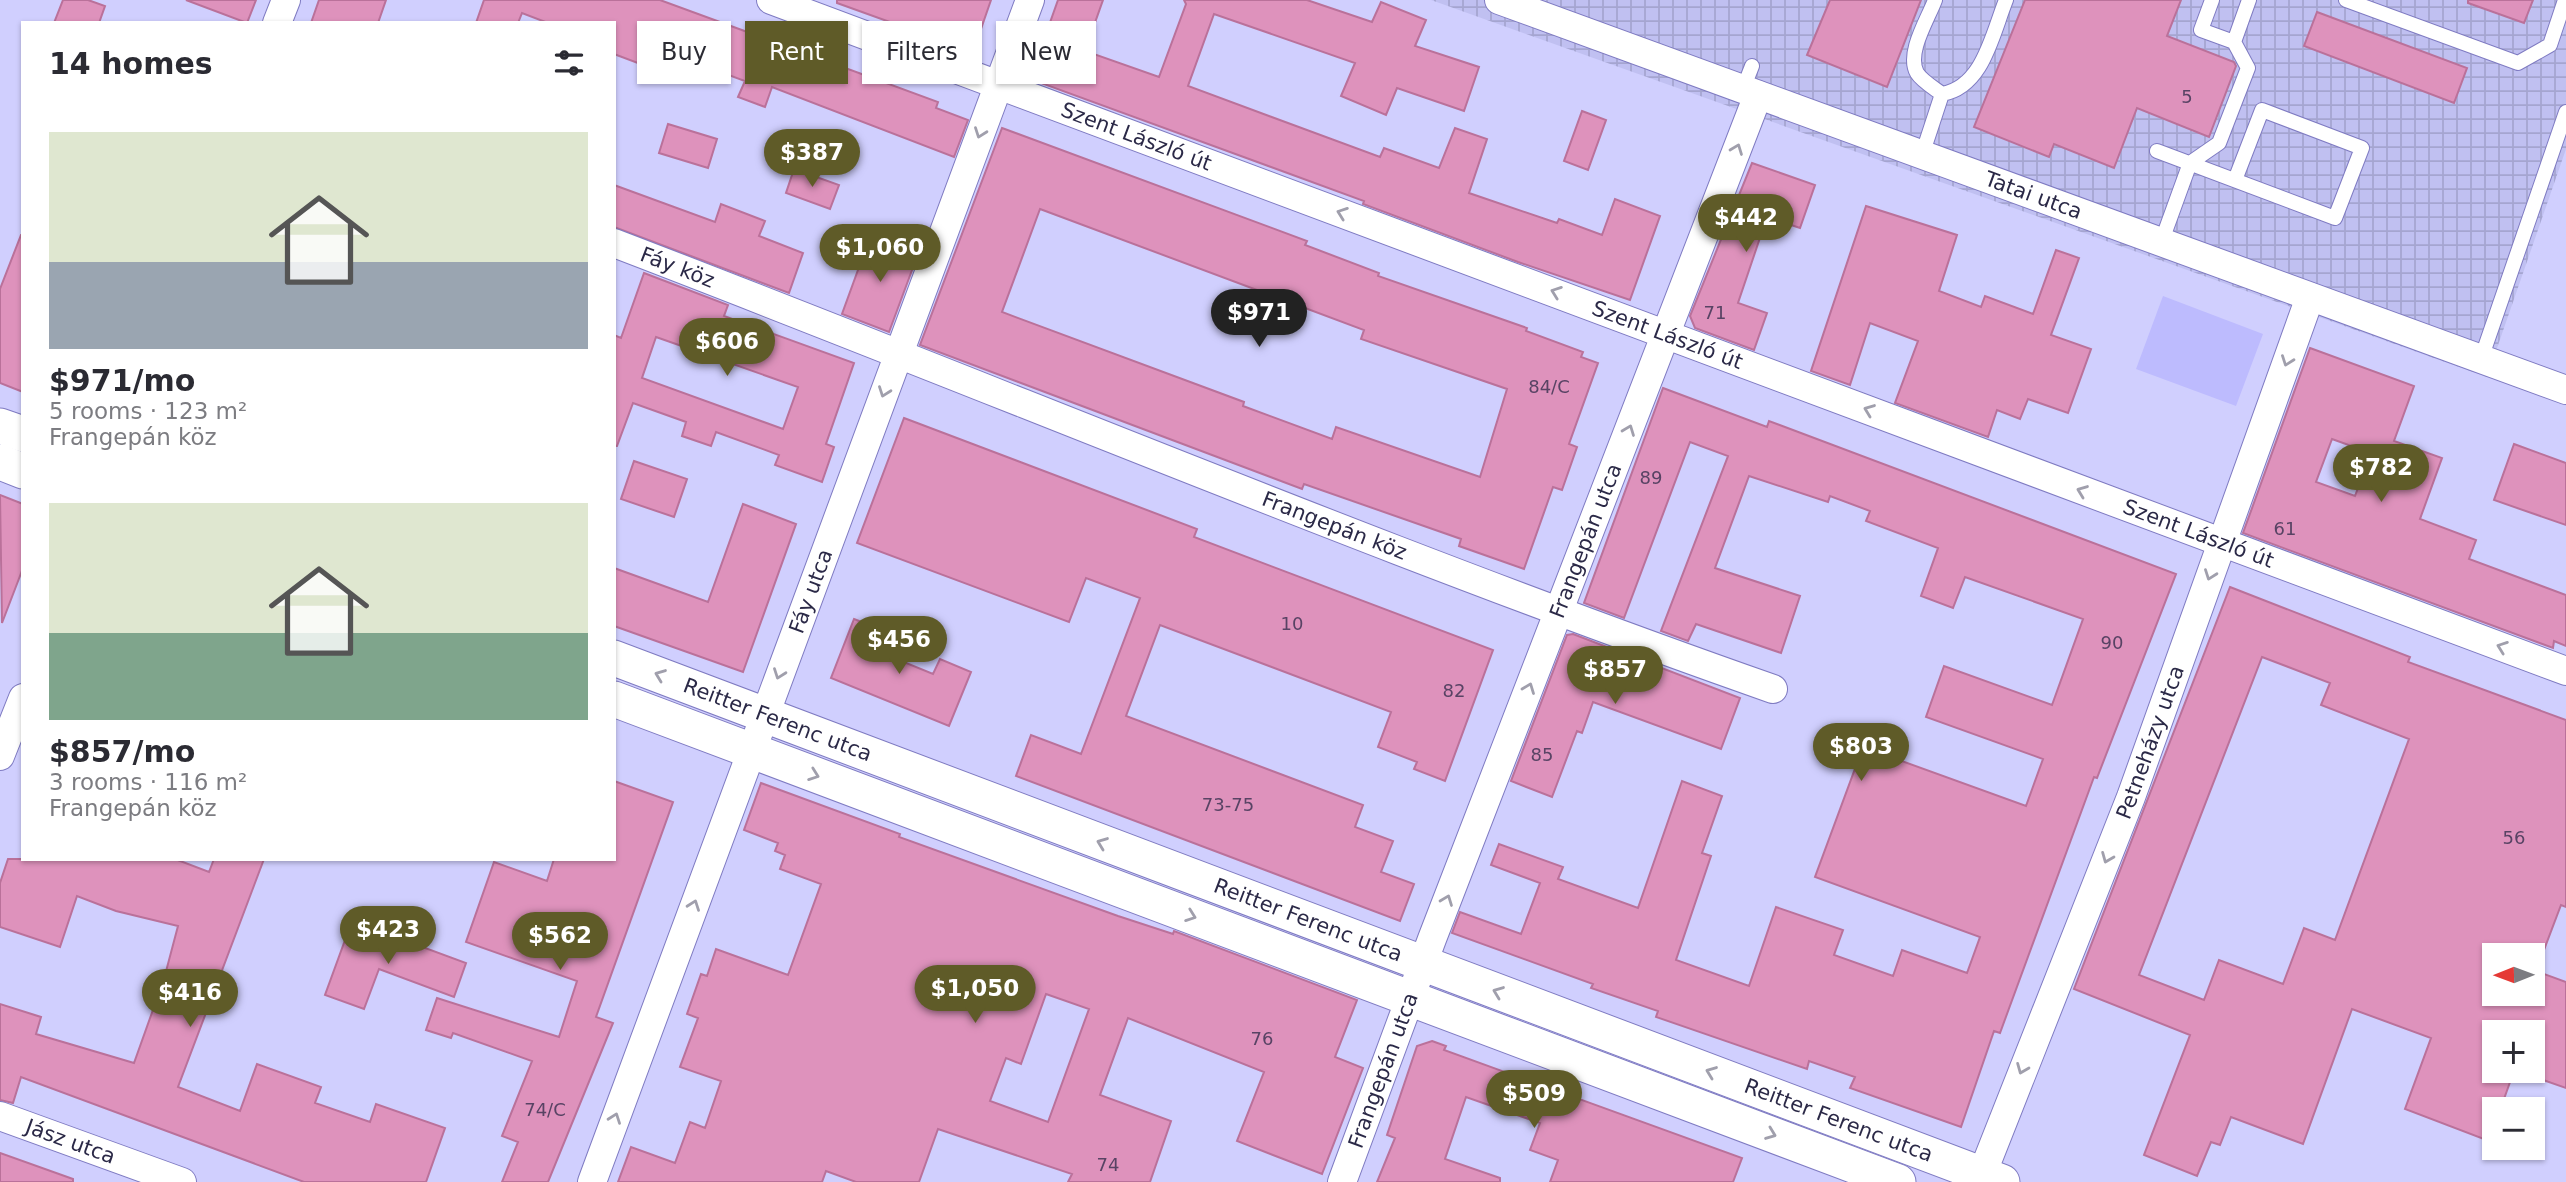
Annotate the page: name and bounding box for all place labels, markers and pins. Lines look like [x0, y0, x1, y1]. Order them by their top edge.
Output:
pin: $387 [771, 130, 853, 189]
pin: $442 [1705, 194, 1787, 254]
pin: $1,060 [823, 224, 937, 284]
pin: $971 [1218, 290, 1300, 349]
pin: $606 [686, 318, 768, 378]
pin: $782 [2340, 444, 2422, 504]
pin: $456 [858, 616, 940, 676]
pin: $857 [1574, 646, 1656, 706]
pin: $803 [1820, 724, 1902, 783]
pin: $423 [347, 906, 429, 966]
pin: $562 [519, 912, 601, 972]
pin: $1,050 [918, 965, 1032, 1025]
pin: $416 [149, 970, 231, 1029]
pin: $509 [1493, 1070, 1575, 1130]

